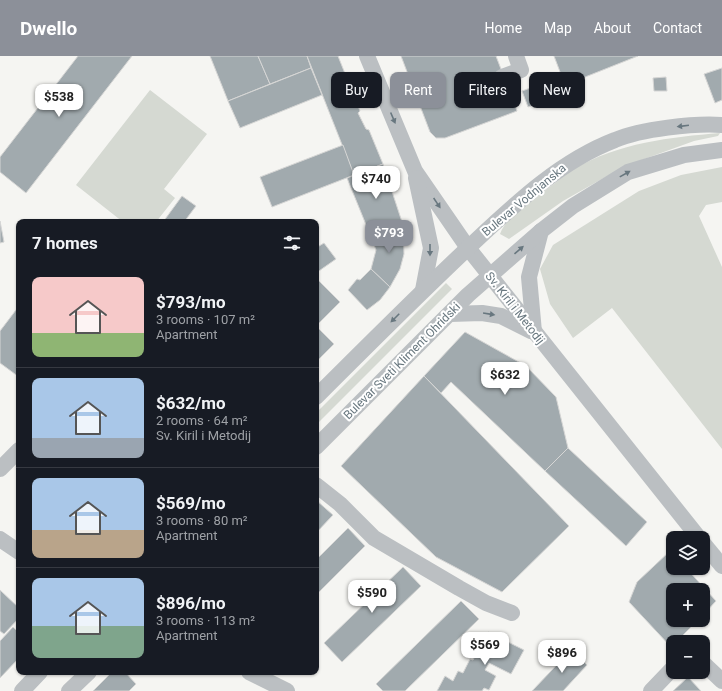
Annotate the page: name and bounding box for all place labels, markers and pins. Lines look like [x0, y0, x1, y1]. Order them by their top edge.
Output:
pin: $538 [35, 84, 83, 118]
pin: $740 [352, 166, 400, 200]
pin: $793 [365, 220, 413, 254]
pin: $632 [481, 362, 529, 396]
pin: $590 [348, 580, 396, 614]
pin: $569 [461, 632, 509, 666]
pin: $896 [538, 640, 586, 674]

